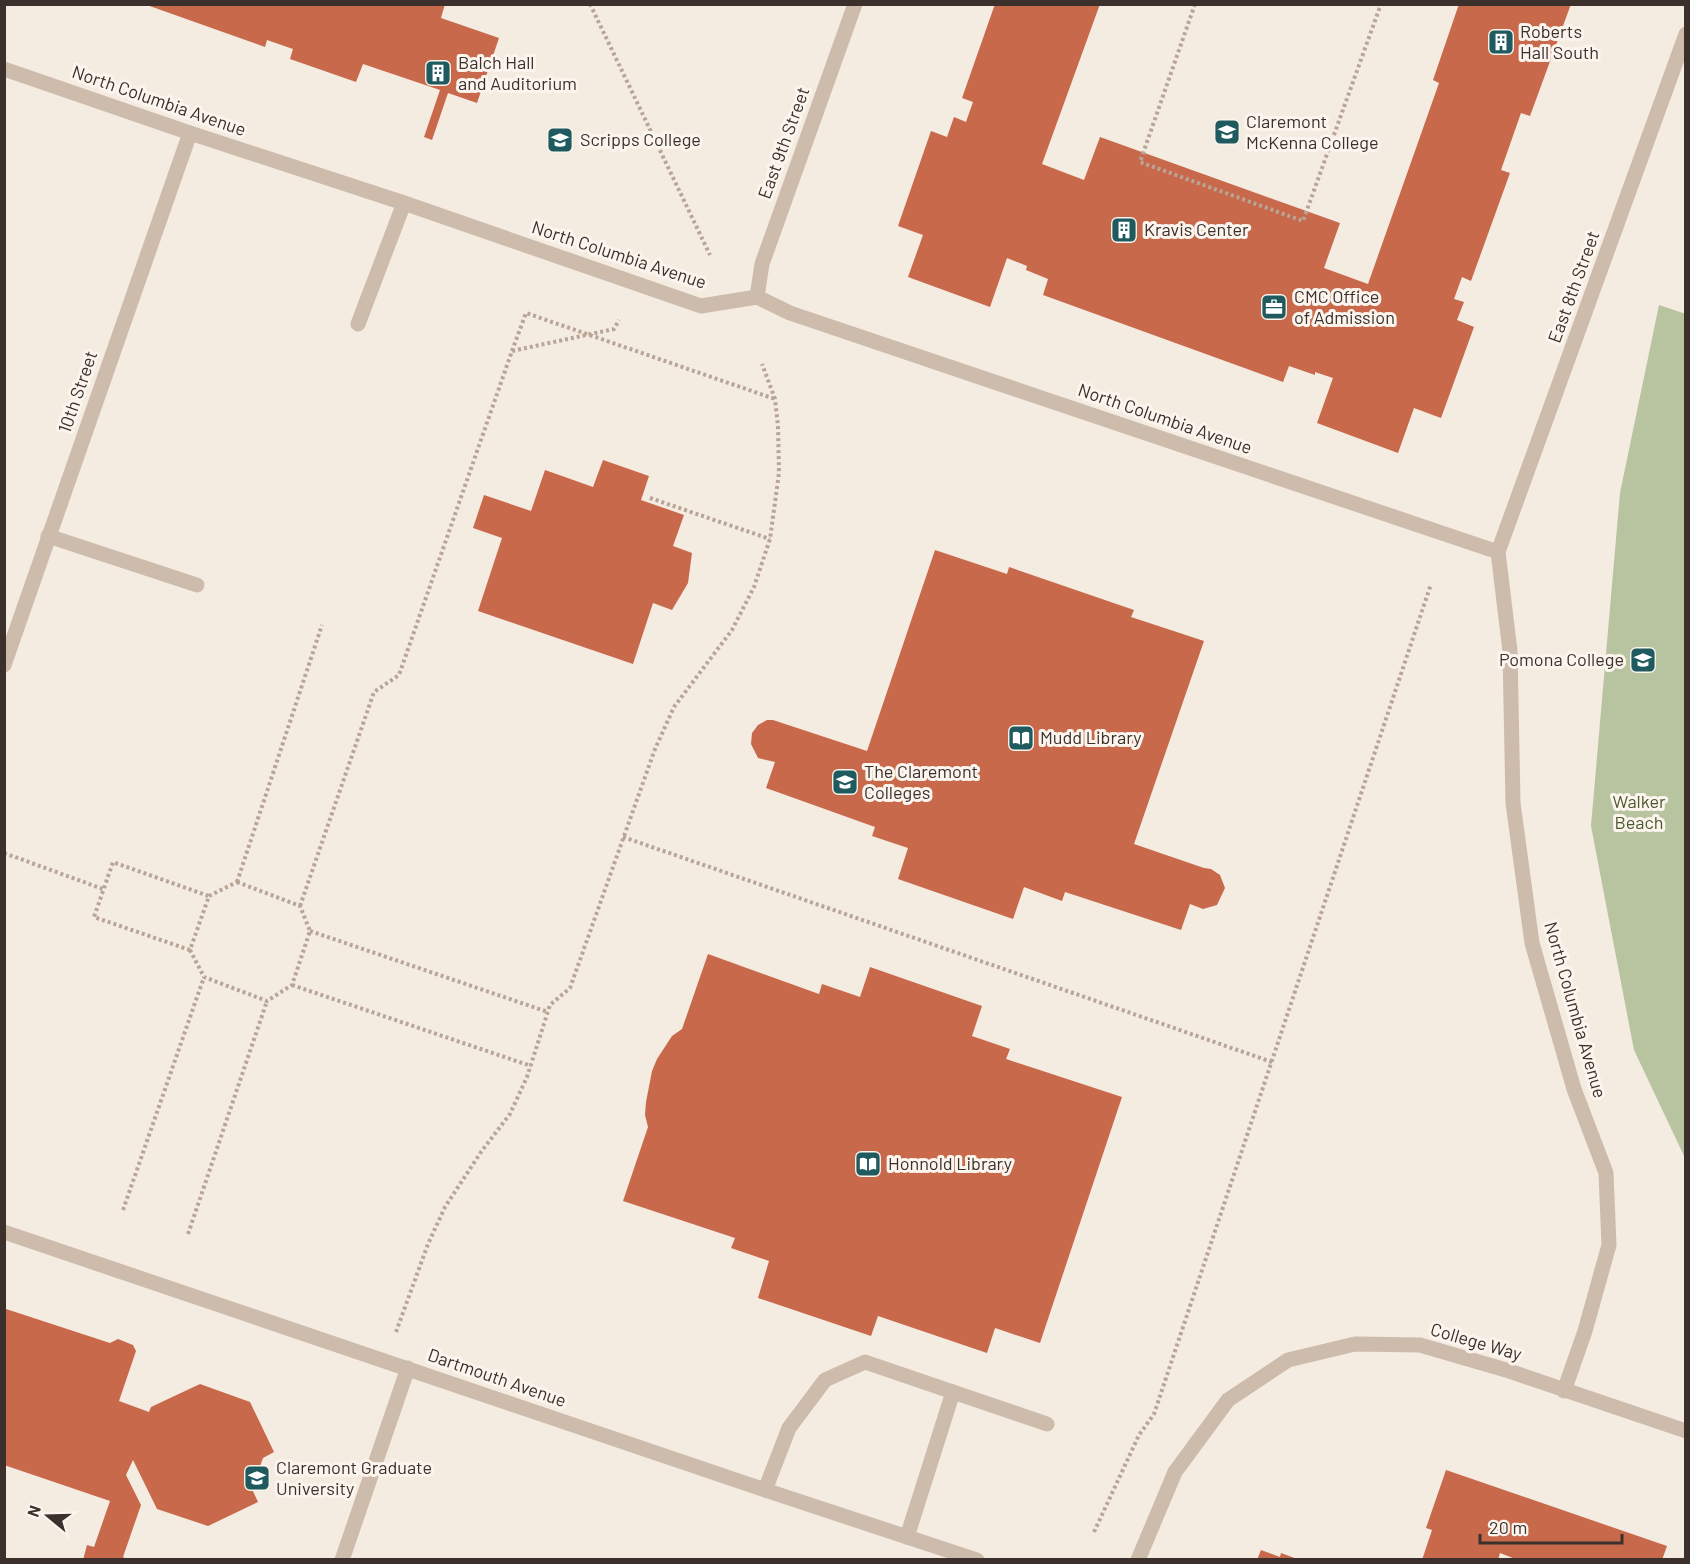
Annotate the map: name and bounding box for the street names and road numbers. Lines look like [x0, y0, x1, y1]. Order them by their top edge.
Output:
street label: North Columbia Avenue [69, 60, 249, 140]
street label: East 9th Street [753, 84, 813, 202]
street label: North Columbia Avenue [529, 215, 709, 293]
street label: East 8th Street [1543, 228, 1603, 346]
street label: 10th Street [53, 348, 101, 436]
street label: North Columbia Avenue [1075, 378, 1255, 458]
street label: North Columbia Avenue [1540, 919, 1612, 1100]
street label: College Way [1428, 1318, 1524, 1365]
street label: Dartmouth Avenue [425, 1343, 569, 1411]

